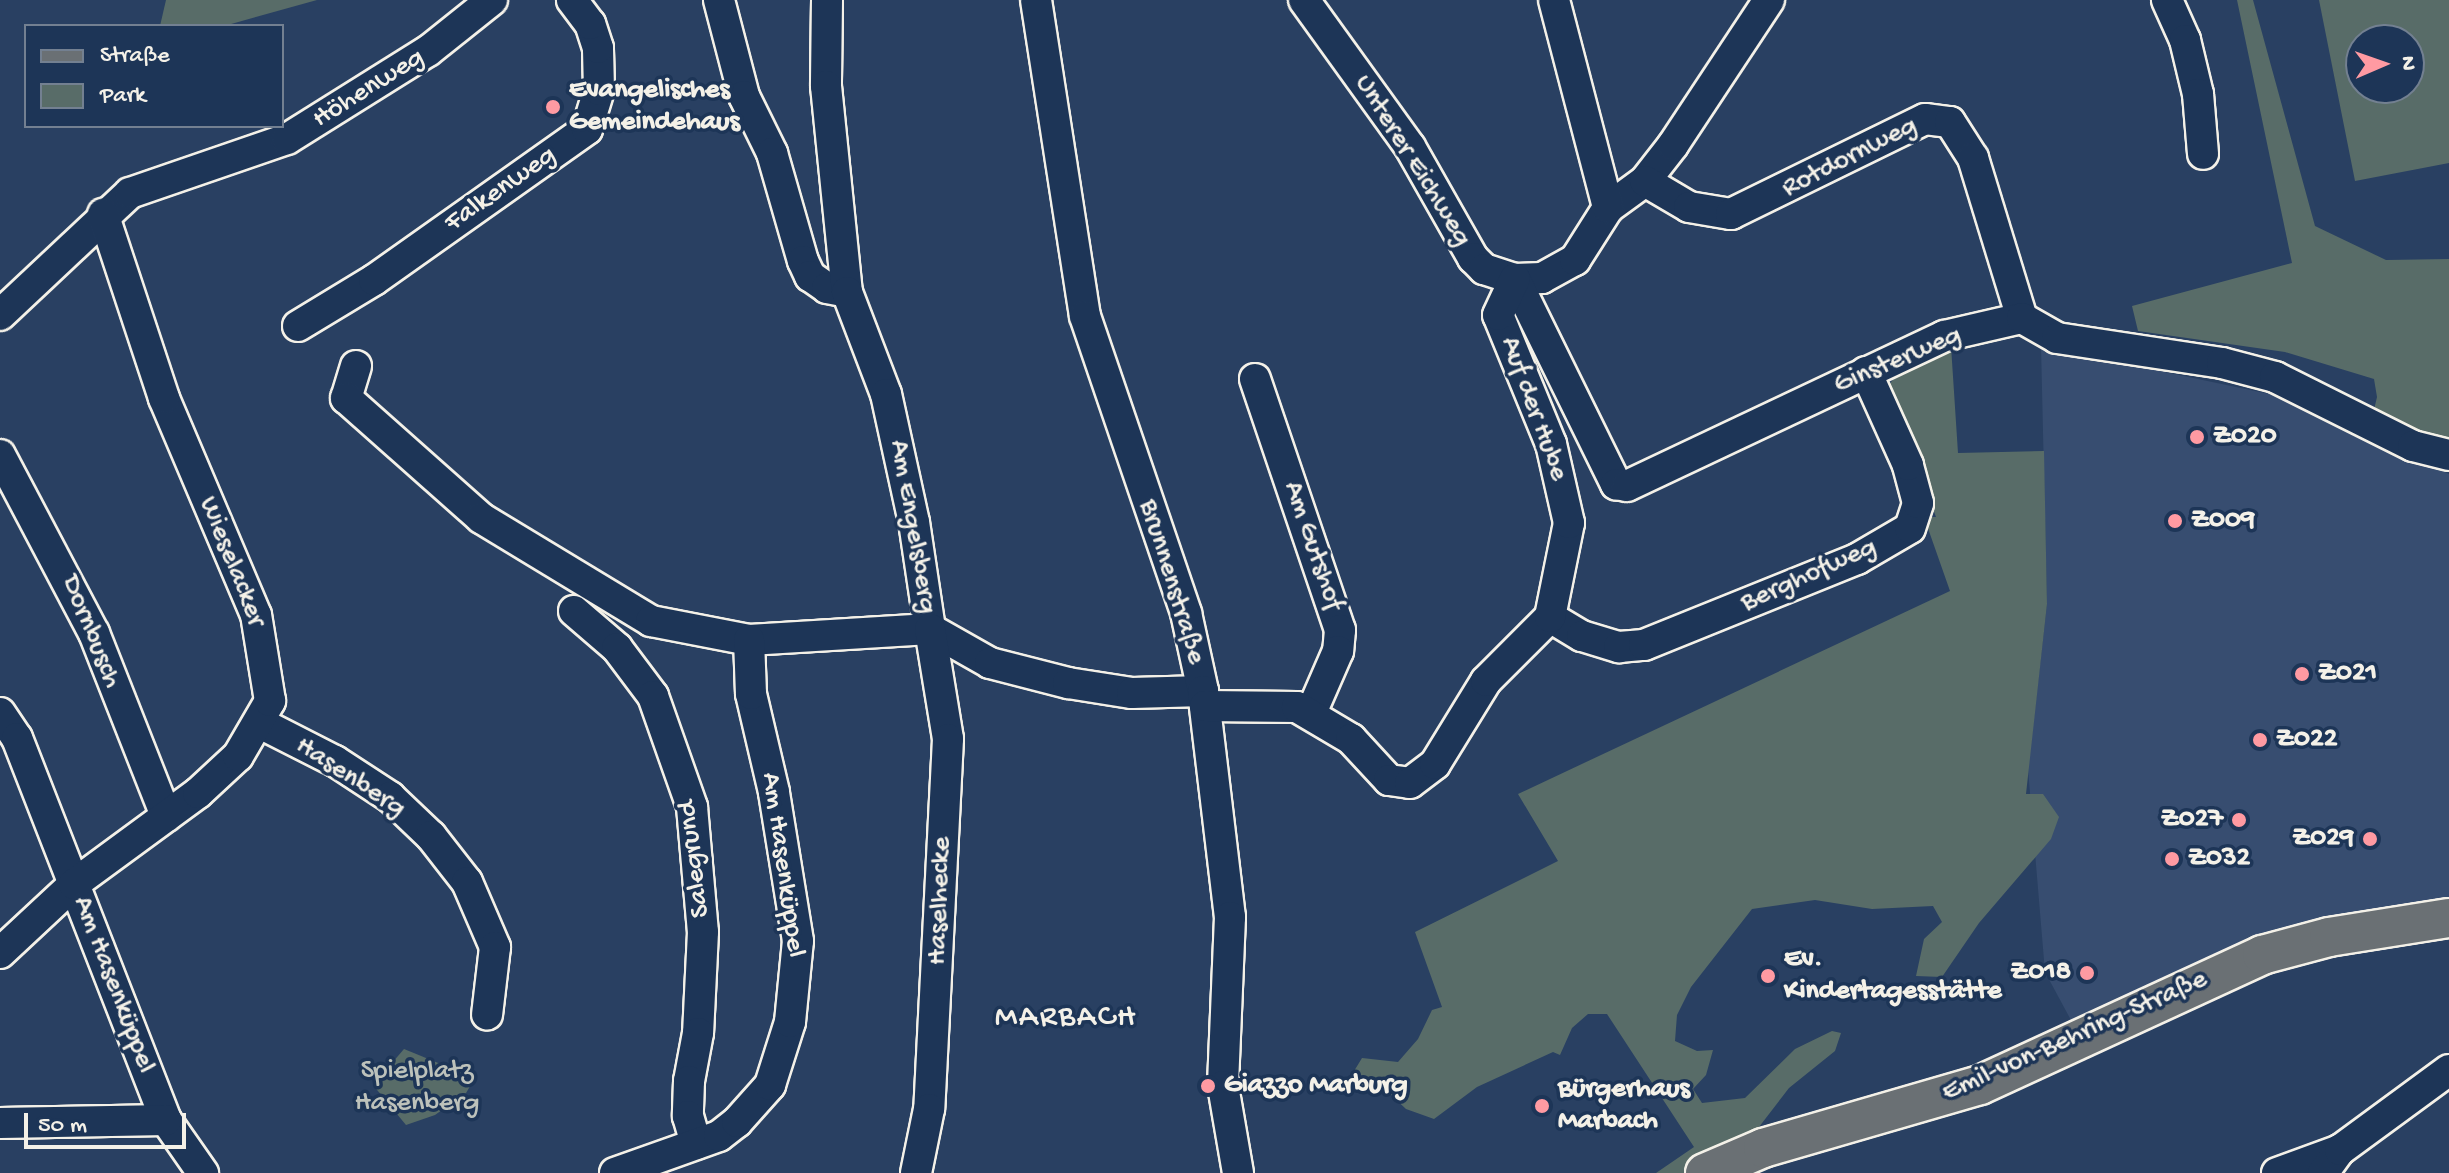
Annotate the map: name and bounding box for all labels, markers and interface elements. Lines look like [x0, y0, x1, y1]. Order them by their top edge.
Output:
legend [24, 24, 284, 128]
north arrow [2345, 24, 2425, 104]
text: Straße [100, 42, 170, 71]
street label: Höhenweg [307, 42, 431, 136]
text: N [2394, 56, 2420, 71]
street label: Unterer Eichweg [1346, 69, 1478, 253]
place label: Evangelisches Gemeindehaus [569, 74, 740, 140]
text: Park [100, 82, 146, 111]
marker: Evangelisches Gemeindehaus [544, 98, 562, 116]
street label: Rotdornweg [1777, 110, 1923, 206]
street label: Falkenweg [439, 139, 563, 241]
street label: Ginsterweg [1829, 319, 1967, 403]
street label: Auf der Hube [1491, 332, 1575, 486]
place label: Z020 [2213, 420, 2277, 454]
marker: Z020 [2188, 428, 2206, 446]
street label: Am Engelsberg [880, 438, 944, 616]
street label: Am Gutshof [1274, 477, 1350, 615]
street label: Wieselacker [190, 492, 272, 632]
street label: Brunnenstraße [1130, 496, 1212, 668]
place label: Z009 [2191, 504, 2255, 538]
marker: Z009 [2166, 512, 2184, 530]
street label: Berghofweg [1736, 531, 1882, 621]
street label: Dornbusch [52, 571, 128, 693]
place label: Z021 [2318, 657, 2377, 691]
marker: Z021 [2293, 665, 2311, 683]
place label: Z022 [2276, 723, 2337, 757]
street label: Hasenberg [289, 730, 411, 826]
marker: Z022 [2251, 731, 2269, 749]
street label: Am Hasenküppel [752, 770, 812, 960]
street label: Salegrund [671, 798, 719, 920]
place label: Z027 [2161, 803, 2223, 837]
marker: Z027 [2230, 811, 2248, 829]
place label: Z029 [2292, 822, 2354, 856]
marker: Z029 [2361, 830, 2379, 848]
street label: Haselhecke [922, 836, 960, 966]
place label: Z032 [2188, 842, 2250, 876]
marker: Z032 [2163, 850, 2181, 868]
street label: Am Hasenküppel [64, 892, 162, 1078]
place label: Ev. Kindertagesstätte [1784, 943, 2002, 1009]
place label: Z018 [2010, 956, 2071, 990]
street label: Emil-von-Behring-Straße [1937, 963, 2213, 1111]
marker: Z018 [2078, 964, 2096, 982]
marker: Ev. Kindertagesstätte [1759, 967, 1777, 985]
district label: MARBACH [995, 999, 1137, 1037]
park label: Spielplatz Hasenberg [355, 1055, 479, 1121]
place label: Giazzo Marburg [1224, 1069, 1408, 1103]
place label: Bürgerhaus Marbach [1558, 1073, 1690, 1139]
marker: Giazzo Marburg [1199, 1077, 1217, 1095]
scale bar [28, 1097, 190, 1147]
marker: Bürgerhaus Marbach [1533, 1097, 1551, 1115]
text: 50 m [38, 1112, 87, 1141]

